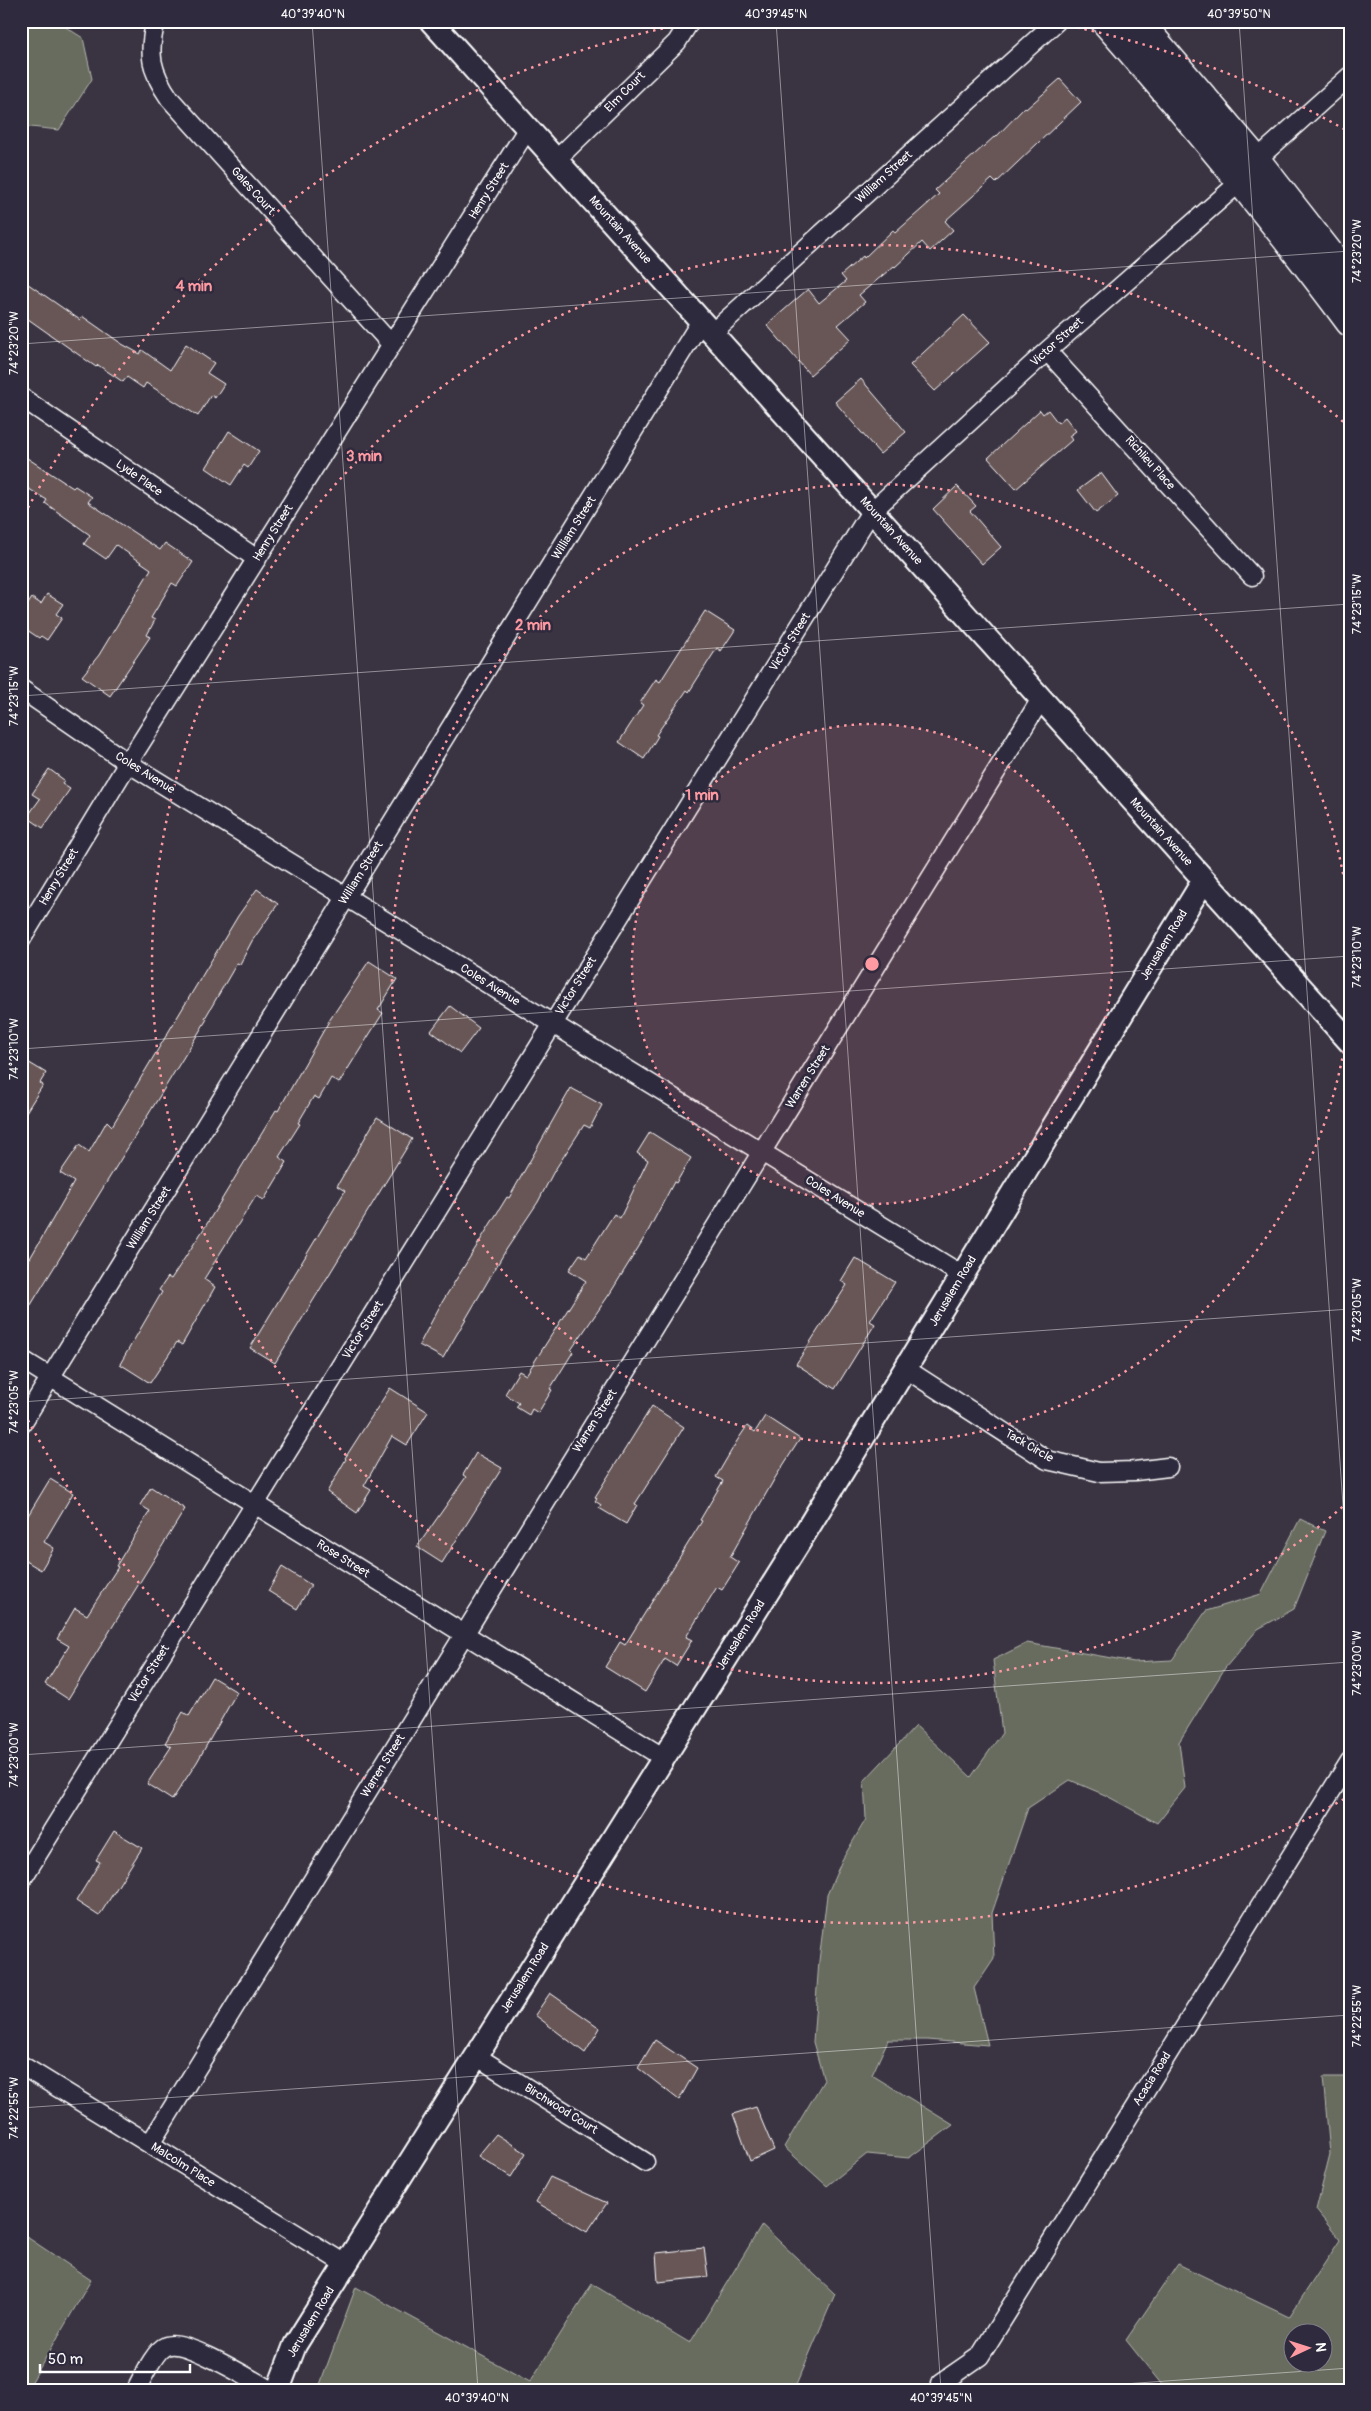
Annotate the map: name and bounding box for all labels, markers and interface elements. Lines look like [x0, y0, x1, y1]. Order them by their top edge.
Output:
text: 40°39'40"N [281, 7, 345, 22]
text: 40°39'45"N [745, 7, 807, 22]
text: 40°39'50"N [1207, 7, 1271, 22]
street label: Elm Court [602, 68, 649, 115]
street label: William Street [852, 147, 916, 207]
street label: Henry Street [466, 160, 512, 222]
street label: Gales Court [228, 164, 279, 218]
street label: Mountain Avenue [585, 193, 655, 267]
text: 74°23'20"W [1350, 219, 1365, 283]
text: 4 min [176, 277, 213, 296]
text: 74°23'20"W [7, 311, 22, 375]
street label: Victor Street [1027, 314, 1087, 370]
street label: Richlieu Place [1122, 433, 1178, 493]
text: 3 min [346, 447, 382, 466]
street label: Lyde Place [113, 457, 165, 500]
street label: William Street [549, 494, 599, 562]
street label: Mountain Avenue [856, 494, 926, 568]
street label: Henry Street [250, 502, 296, 564]
text: 74°23'15"W [1350, 574, 1365, 634]
street label: Victor Street [766, 610, 814, 674]
text: 2 min [515, 616, 551, 635]
text: 74°23'15"W [7, 666, 22, 726]
street label: Coles Avenue [112, 749, 178, 797]
text: 1 min [685, 786, 719, 805]
street label: Mountain Avenue [1126, 795, 1196, 869]
street label: William Street [336, 839, 386, 907]
street label: Henry Street [36, 846, 82, 908]
street label: Jerusalem Road [1137, 907, 1191, 983]
text: 74°23'10"W [1350, 926, 1365, 988]
street label: Victor Street [552, 954, 600, 1018]
centre of rings [863, 955, 881, 973]
street label: Coles Avenue [457, 961, 523, 1009]
text: 74°23'10"W [7, 1018, 22, 1080]
street label: Warren Street [783, 1042, 833, 1111]
street label: Coles Avenue [802, 1173, 868, 1221]
street label: William Street [124, 1184, 174, 1252]
street label: Jerusalem Road [926, 1253, 980, 1329]
text: 74°23'05"W [1350, 1278, 1365, 1342]
street label: Victor Street [339, 1298, 387, 1362]
text: 74°23'05"W [7, 1370, 22, 1434]
street label: Warren Street [570, 1386, 620, 1455]
street label: Tack Circle [1002, 1426, 1056, 1466]
street label: Rose Street [314, 1537, 372, 1581]
street label: Jerusalem Road [714, 1597, 769, 1673]
text: 74°23'00"W [1350, 1630, 1365, 1696]
street label: Victor Street [125, 1642, 173, 1706]
text: 74°23'00"W [7, 1722, 22, 1788]
street label: Warren Street [358, 1731, 408, 1800]
street label: Jerusalem Road [498, 1940, 553, 2016]
text: 74°22'55"W [1350, 1985, 1365, 2047]
street label: Acacia Road [1130, 2049, 1175, 2109]
text: 74°22'55"W [7, 2077, 22, 2139]
street label: Birchwood Court [522, 2081, 600, 2138]
street label: Malcolm Place [148, 2139, 218, 2191]
street label: Jerusalem Road [284, 2284, 338, 2360]
north arrow [1284, 2324, 1334, 2374]
scale bar [40, 2341, 190, 2373]
text: N [1312, 2342, 1329, 2352]
text: 50 m [48, 2350, 83, 2369]
text: 40°39'40"N [445, 2391, 509, 2406]
text: 40°39'45"N [910, 2391, 972, 2406]

